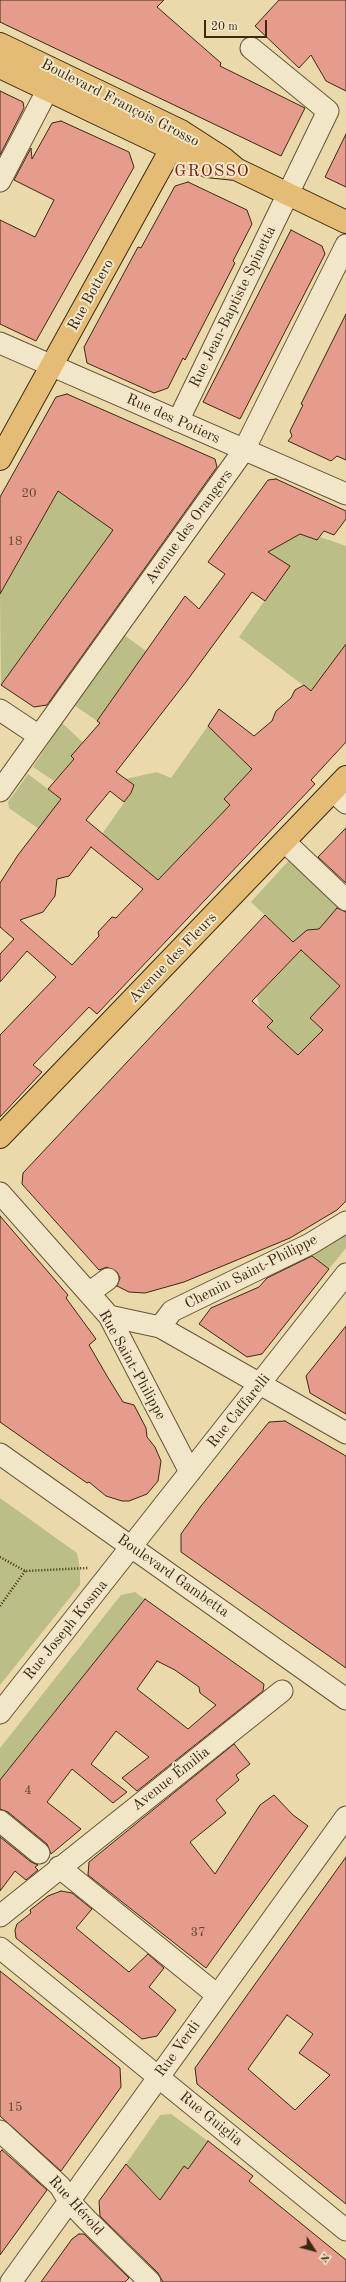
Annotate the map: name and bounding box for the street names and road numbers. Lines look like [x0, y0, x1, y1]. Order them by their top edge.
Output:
street label: Boulevard François Grosso [38, 55, 202, 151]
street label: Rue Jean-Baptiste Spinetta [186, 223, 280, 391]
street label: Rue Bottero [64, 256, 118, 334]
street label: Rue des Potiers [123, 390, 223, 448]
street label: Avenue des Orangers [141, 466, 237, 588]
street label: Avenue des Fleurs [125, 909, 221, 1007]
street label: Chemin Saint-Philippe [182, 1231, 320, 1313]
street label: Rue Saint-Philippe [94, 1307, 170, 1423]
street label: Rue Caffarelli [204, 1370, 274, 1452]
street label: Boulevard Gambetta [114, 1531, 232, 1621]
street label: Rue Joseph Kosma [20, 1576, 112, 1684]
street label: Avenue Émilia [129, 1743, 213, 1815]
street label: Rue Verdi [152, 2017, 204, 2081]
street label: Rue Guiglia [176, 2088, 246, 2150]
street label: Rue Hérold [45, 2172, 107, 2240]

